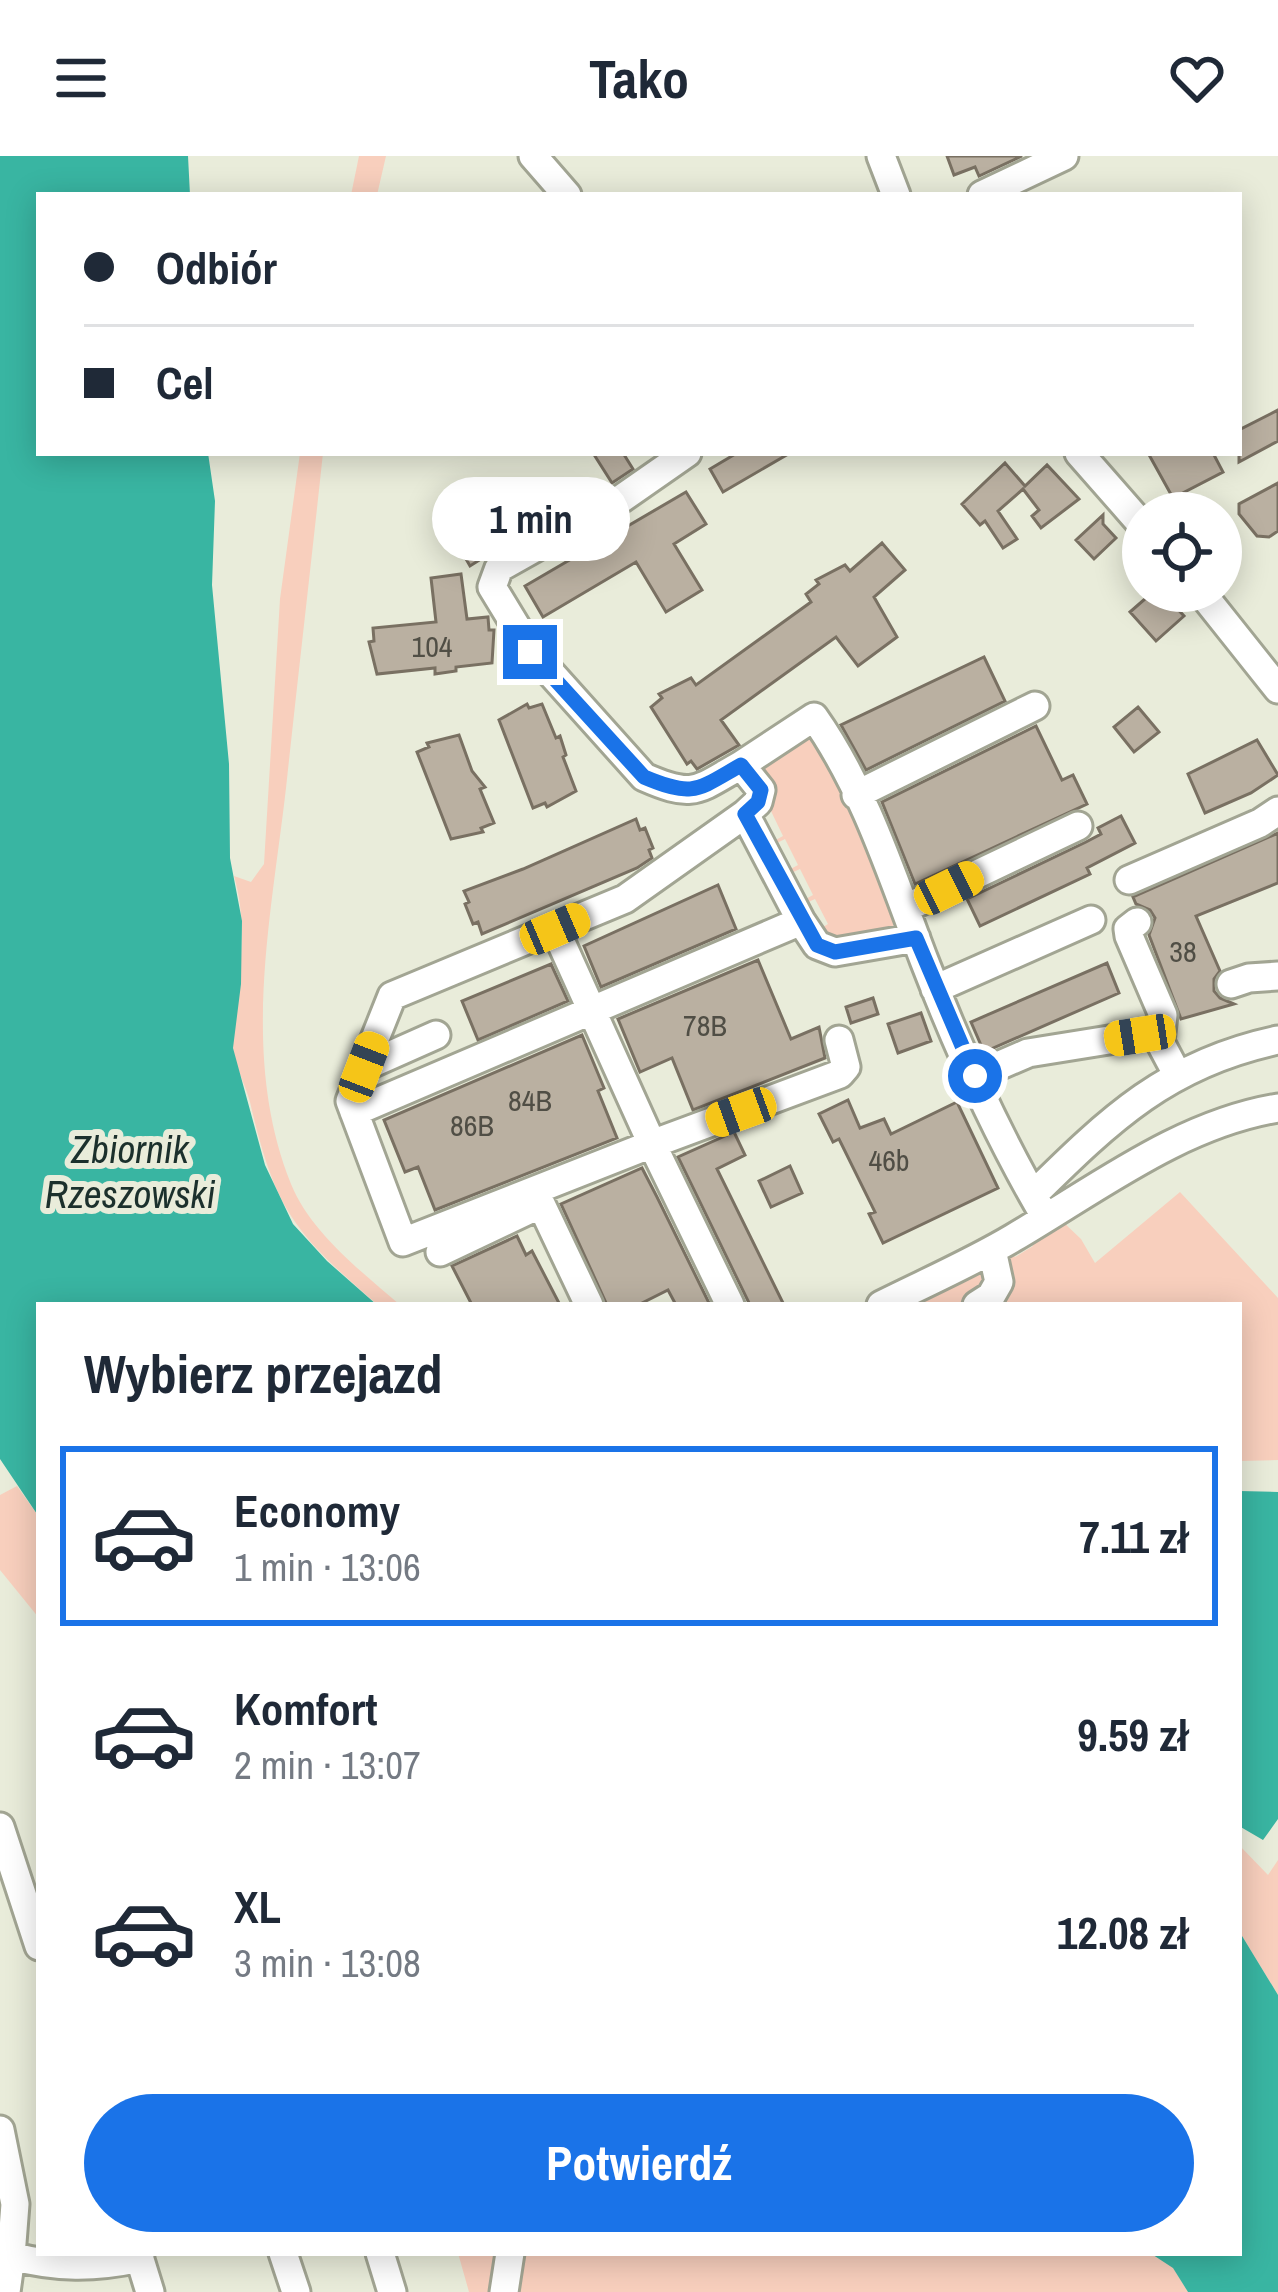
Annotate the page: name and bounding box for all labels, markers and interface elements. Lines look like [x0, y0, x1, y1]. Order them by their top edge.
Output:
text: Tako [589, 42, 689, 115]
icon: menu [48, 45, 114, 111]
icon: heart [1164, 45, 1230, 111]
text: Odbiór [156, 237, 277, 298]
text: Cel [156, 352, 213, 413]
callout: 1 min [431, 478, 629, 562]
map controls [1122, 492, 1242, 612]
button: locate [1122, 492, 1242, 612]
text: 1 min [489, 493, 573, 545]
route end [503, 625, 557, 679]
house number: 104 [411, 626, 453, 666]
car [909, 856, 989, 920]
car [515, 898, 595, 960]
house number: 38 [1169, 931, 1197, 971]
house number: 78B [683, 1005, 727, 1045]
car [1102, 1012, 1178, 1058]
car [334, 1027, 394, 1107]
route start [948, 1049, 1002, 1103]
house number: 84B [508, 1080, 552, 1120]
car [701, 1083, 781, 1141]
house number: 86B [450, 1105, 494, 1145]
water label: Zbiornik Rzeszowski [45, 1123, 215, 1220]
house number: 46b [868, 1140, 910, 1180]
text: Wybierz przejazd [84, 1337, 443, 1410]
text: Economy [234, 1480, 400, 1541]
icon: car [90, 1482, 198, 1590]
text: 7.11 zł [1079, 1506, 1188, 1567]
text: 1 min · 13:06 [234, 1541, 421, 1593]
text: Komfort [234, 1678, 377, 1739]
icon: car [90, 1680, 198, 1788]
text: 9.59 zł [1077, 1704, 1188, 1765]
text: 2 min · 13:07 [234, 1739, 421, 1791]
text: XL [234, 1876, 281, 1937]
icon: car [90, 1878, 198, 1986]
text: 12.08 zł [1057, 1902, 1188, 1963]
text: 3 min · 13:08 [234, 1937, 421, 1989]
button: Potwierdź [84, 2094, 1194, 2232]

